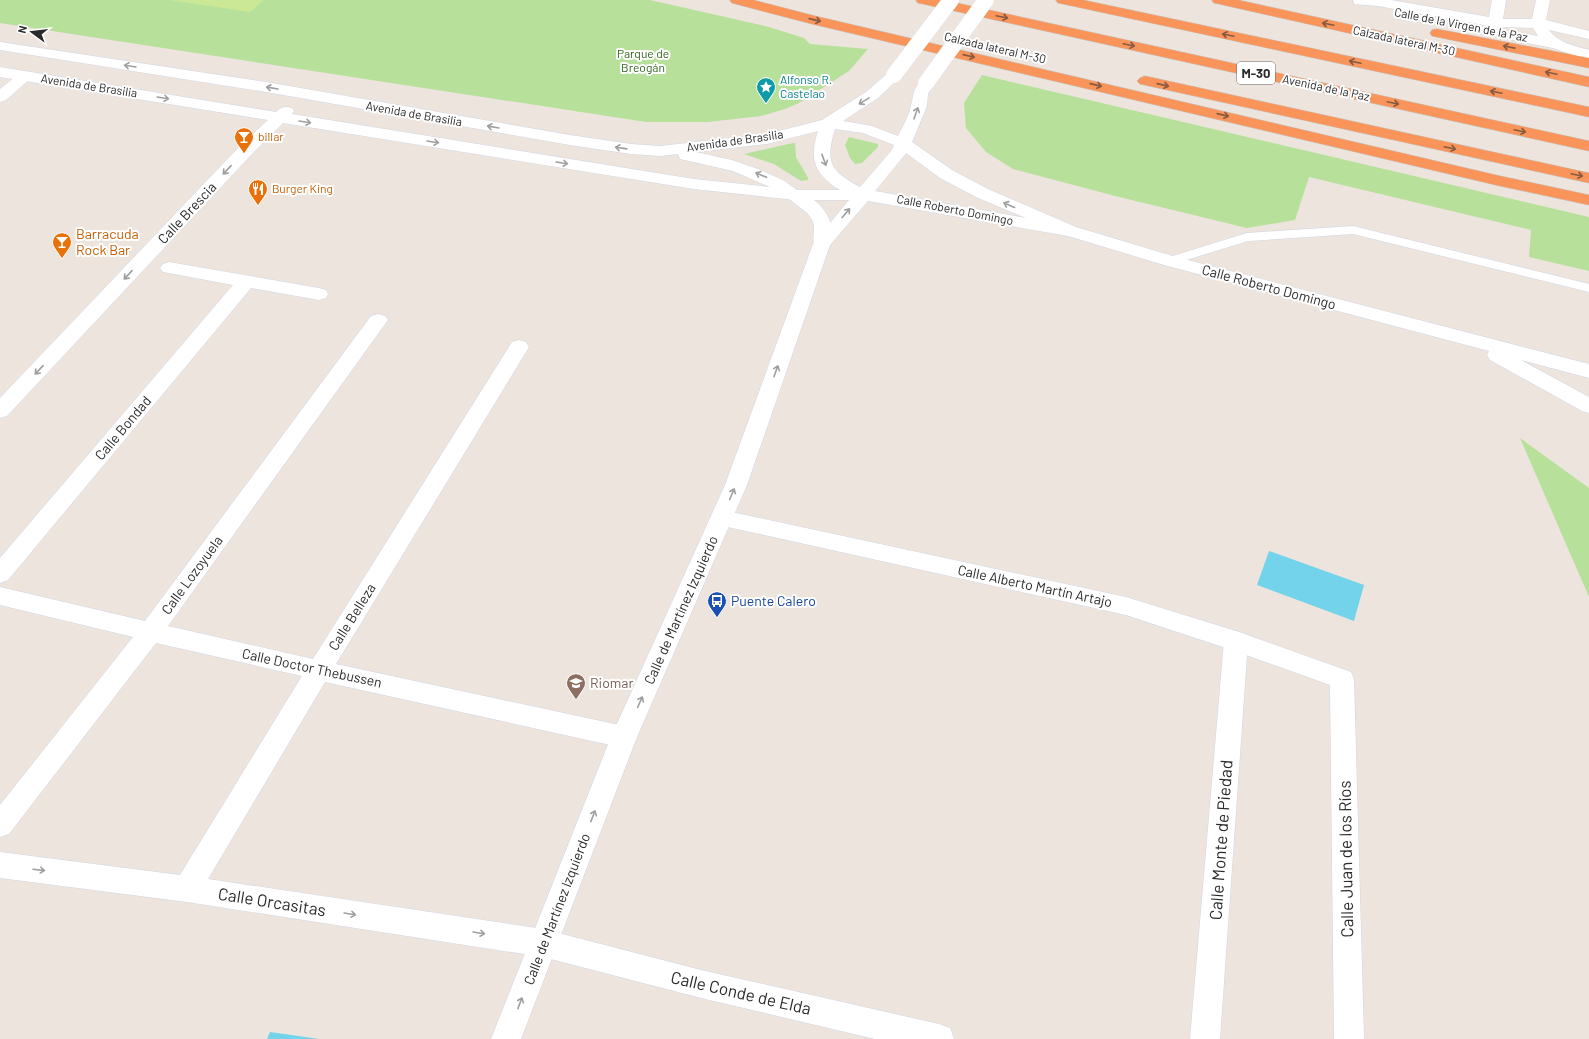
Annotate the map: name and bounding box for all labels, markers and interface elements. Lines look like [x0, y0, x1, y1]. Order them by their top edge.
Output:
street label: Calle de la Virgen de la Paz [1393, 4, 1529, 44]
north arrow [12, 12, 52, 52]
one-way arrow [995, 14, 1008, 22]
one-way arrow [809, 17, 822, 25]
one-way arrow [1322, 20, 1335, 28]
street label: Calzada lateral M-30 [1352, 22, 1457, 58]
text: N [15, 24, 29, 35]
street label: Calzada lateral M-30 [943, 29, 1047, 66]
one-way arrow [1222, 31, 1235, 39]
one-way arrow [1122, 42, 1135, 50]
one-way arrow [1503, 43, 1516, 51]
park label: Parque de Breogán [617, 46, 669, 74]
one-way arrow [963, 52, 976, 60]
one-way arrow [1349, 58, 1362, 66]
one-way arrow [124, 62, 137, 70]
road number: M-30 [1237, 62, 1275, 84]
one-way arrow [1545, 69, 1558, 77]
street label: Avenida de Brasilia [40, 70, 138, 100]
street label: Avenida de la Paz [1281, 71, 1371, 103]
place label: Alfonso R. Castelao [780, 72, 832, 100]
place icon: Alfonso R. Castelao [755, 76, 777, 104]
one-way arrow [1089, 82, 1102, 90]
one-way arrow [1156, 82, 1169, 90]
one-way arrow [266, 84, 279, 92]
one-way arrow [1490, 88, 1503, 96]
one-way arrow [156, 94, 169, 102]
one-way arrow [858, 97, 870, 105]
street label: Avenida de Brasilia [365, 98, 463, 128]
one-way arrow [1386, 99, 1399, 107]
one-way arrow [913, 107, 920, 120]
one-way arrow [1216, 112, 1229, 119]
one-way arrow [298, 118, 311, 126]
one-way arrow [487, 123, 500, 131]
bar icon: billar [233, 126, 255, 154]
street label: Avenida de Brasilia [686, 126, 784, 154]
one-way arrow [1513, 127, 1526, 135]
place label: billar [258, 129, 284, 143]
one-way arrow [426, 139, 439, 147]
one-way arrow [615, 144, 628, 152]
one-way arrow [1444, 144, 1457, 152]
one-way arrow [820, 154, 828, 166]
one-way arrow [555, 159, 568, 167]
one-way arrow [223, 165, 232, 175]
one-way arrow [755, 171, 767, 179]
one-way arrow [1571, 172, 1584, 180]
street label: Calle Brescia [154, 178, 219, 247]
restaurant icon: Burger King [247, 178, 269, 206]
place label: Burger King [272, 181, 333, 195]
street label: Calle Roberto Domingo [896, 191, 1015, 227]
one-way arrow [1003, 201, 1015, 208]
one-way arrow [841, 208, 850, 219]
place label: Barracuda Rock Bar [76, 225, 139, 258]
bar icon: Barracuda Rock Bar [51, 231, 73, 259]
street label: Calle Roberto Domingo [1200, 260, 1338, 313]
one-way arrow [124, 270, 133, 280]
one-way arrow [34, 365, 44, 375]
one-way arrow [773, 365, 780, 378]
street label: Calle Bondad [91, 392, 154, 463]
one-way arrow [729, 488, 737, 500]
street label: Calle Lozoyuela [157, 532, 226, 617]
street label: Calle de Martínez Izquierdo [640, 533, 721, 687]
street label: Calle Alberto Martín Artajo [956, 561, 1114, 610]
street label: Calle Belleza [324, 580, 379, 653]
bus stop icon: Puente Calero [706, 590, 728, 618]
place label: Puente Calero [731, 592, 816, 609]
street label: Calle Doctor Thebussen [241, 644, 384, 691]
school or university icon: Riomar [565, 672, 587, 700]
place label: Riomar [590, 674, 634, 691]
one-way arrow [637, 696, 644, 708]
street label: Calle Monte de Piedad [1204, 759, 1236, 921]
street label: Calle Juan de los Ríos [1334, 780, 1356, 938]
one-way arrow [589, 811, 597, 823]
street label: Calle de Martínez Izquierdo [520, 831, 593, 987]
one-way arrow [32, 866, 45, 873]
street label: Calle Orcasitas [217, 883, 328, 919]
one-way arrow [344, 910, 357, 918]
one-way arrow [472, 929, 485, 937]
street label: Calle Conde de Elda [669, 966, 813, 1018]
one-way arrow [516, 997, 524, 1009]

